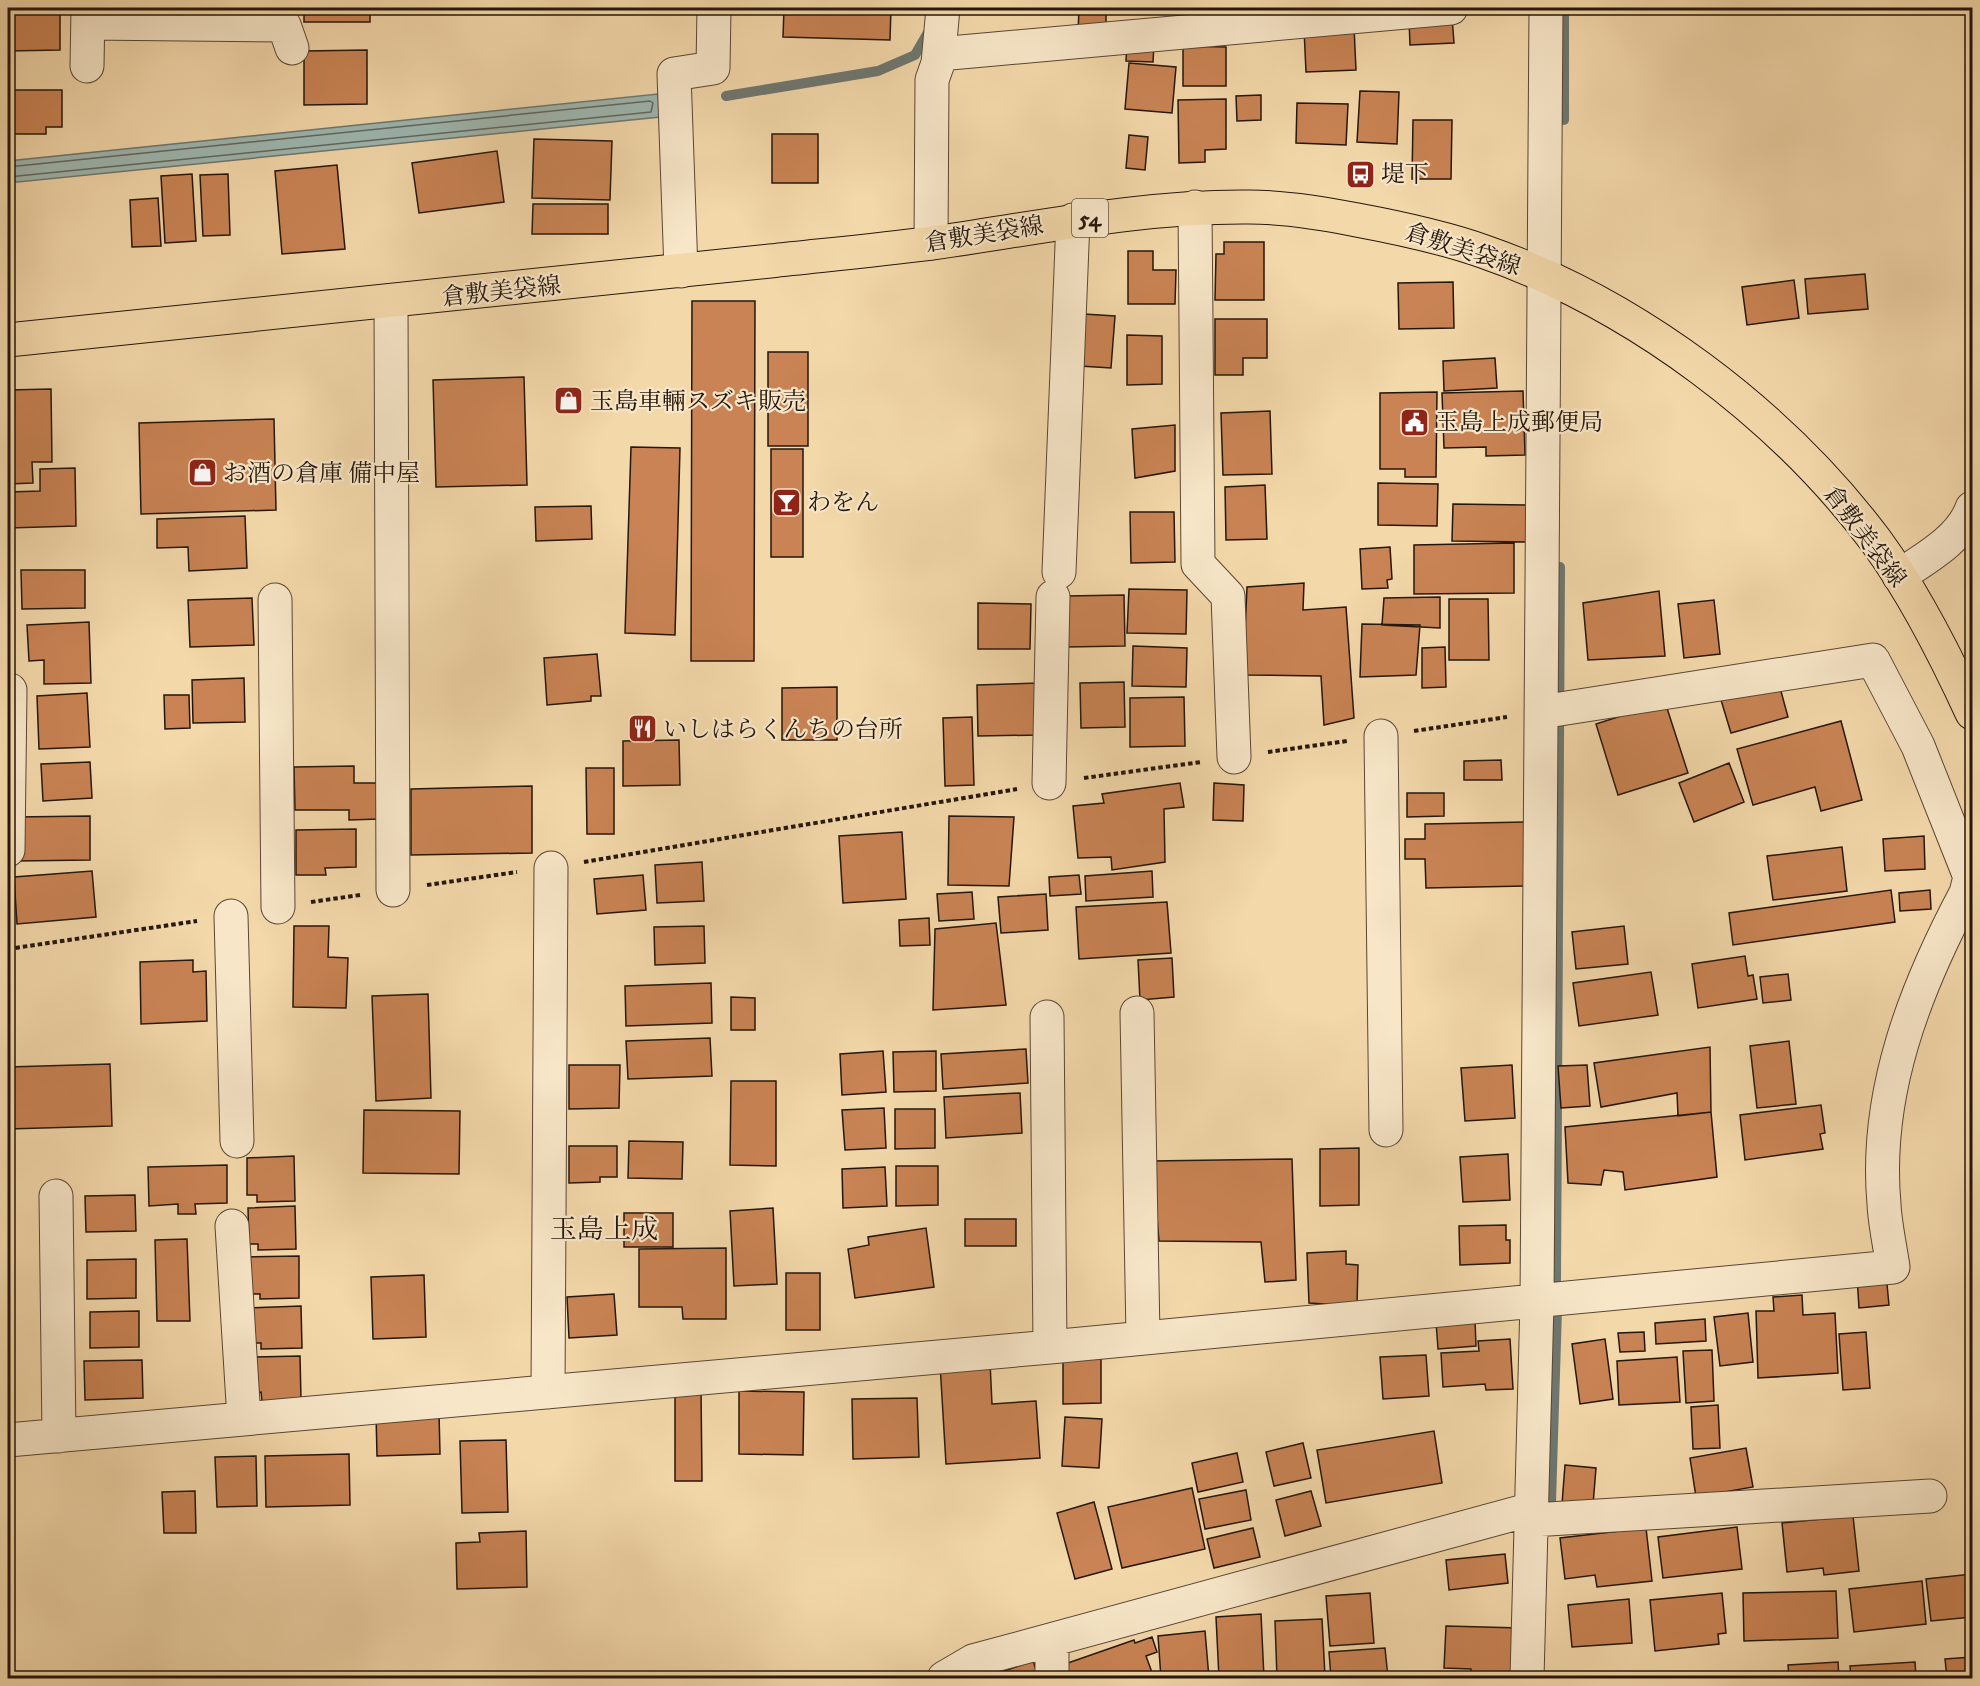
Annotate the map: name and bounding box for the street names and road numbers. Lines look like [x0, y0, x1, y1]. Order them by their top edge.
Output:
road number: 54 [1072, 199, 1108, 237]
street label: 倉敷美袋線 [923, 211, 1046, 259]
street label: 倉敷美袋線 [1401, 217, 1524, 283]
street label: 倉敷美袋線 [440, 271, 562, 313]
street label: 倉敷美袋線 [1816, 480, 1912, 594]

